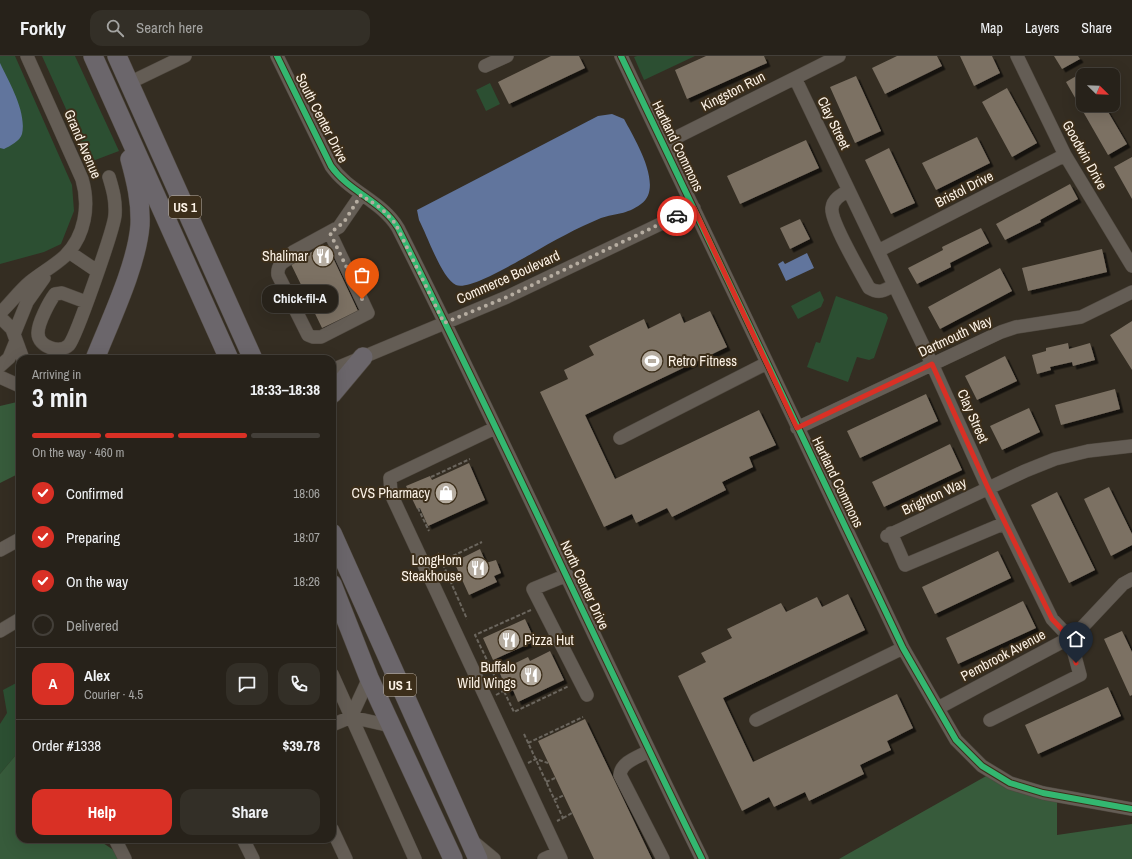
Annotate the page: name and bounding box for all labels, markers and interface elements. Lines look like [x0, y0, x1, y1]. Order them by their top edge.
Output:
search box [90, 10, 370, 46]
text: Forkly [20, 15, 66, 41]
icon: search [104, 17, 126, 39]
text: Search here [136, 17, 203, 38]
text: Map [981, 19, 1003, 37]
text: Layers [1025, 19, 1059, 37]
text: Share [1081, 19, 1112, 37]
street label: Kingston Run [698, 67, 768, 115]
north arrow [1076, 68, 1120, 112]
map controls [1076, 68, 1120, 112]
street label: South Center Drive [292, 70, 352, 166]
street label: Clay Street [813, 94, 855, 152]
street label: Hartland Commons [648, 98, 708, 195]
street label: Grand Avenue [60, 107, 106, 181]
street label: Goodwin Drive [1059, 117, 1111, 193]
street label: Bristol Drive [932, 167, 996, 211]
road number: US 1 [169, 196, 201, 218]
courier [657, 196, 697, 236]
icon: car [666, 205, 688, 227]
restaurant icon: Shalimar [310, 243, 336, 269]
street label: Commerce Boulevard [454, 246, 562, 308]
place label: Shalimar [262, 247, 308, 265]
pin [345, 258, 379, 299]
icon: bag [351, 264, 373, 286]
callout: Chick-fil-A [262, 285, 338, 313]
text: Chick-fil-A [273, 290, 327, 307]
street label: Dartmouth Way [915, 311, 995, 361]
sports icon: Retro Fitness [639, 348, 665, 374]
place label: Retro Fitness [668, 352, 737, 370]
text: Arriving in [32, 366, 81, 383]
text: 18:33–18:38 [250, 379, 320, 400]
text: 3 min [32, 380, 88, 415]
street label: Clay Street [953, 386, 993, 446]
street label: Hartland Commons [808, 434, 868, 531]
text: On the way · 460 m [32, 444, 124, 461]
street label: Brighton Way [899, 473, 969, 519]
shop icon: CVS Pharmacy [433, 480, 459, 506]
icon: check [32, 482, 54, 504]
text: Confirmed [66, 483, 123, 504]
place label: CVS Pharmacy [352, 484, 430, 502]
text: 18:06 [293, 485, 320, 502]
icon: check [32, 526, 54, 548]
text: Preparing [66, 527, 120, 548]
text: 18:07 [293, 529, 320, 546]
street label: North Center Drive [556, 538, 614, 632]
place label: LongHorn Steakhouse [401, 551, 462, 585]
restaurant icon: LongHorn Steakhouse [465, 555, 491, 581]
icon: check [32, 570, 54, 592]
text: On the way [66, 571, 128, 592]
text: 18:26 [293, 573, 320, 590]
text: Delivered [66, 615, 119, 636]
pin [1059, 622, 1093, 663]
street label: Pembrook Avenue [957, 625, 1049, 685]
restaurant icon: Pizza Hut [496, 627, 522, 653]
icon: home [1065, 628, 1087, 650]
place label: Pizza Hut [524, 631, 574, 649]
place label: Buffalo Wild Wings [457, 658, 516, 692]
restaurant icon: Buffalo Wild Wings [518, 662, 544, 688]
button: chat [226, 663, 268, 705]
button: phone [278, 663, 320, 705]
text: Alex [84, 665, 110, 686]
text: A [49, 673, 57, 694]
road number: US 1 [384, 674, 416, 696]
text: Courier · 4.5 [84, 686, 143, 703]
text: Order #1338 [32, 735, 101, 756]
text: $39.78 [282, 735, 320, 756]
button: Help [32, 789, 172, 835]
button: Share [180, 789, 320, 835]

